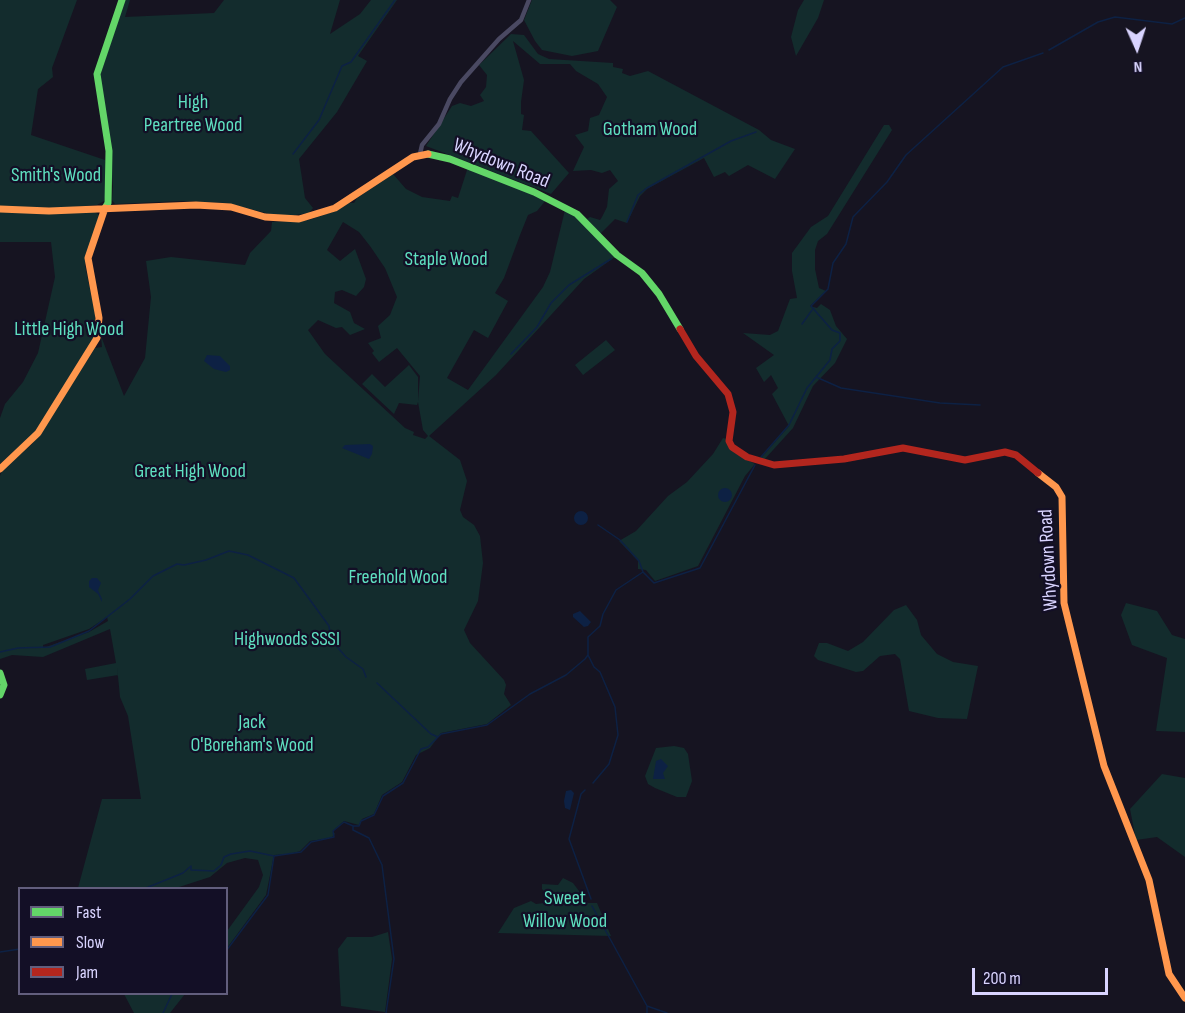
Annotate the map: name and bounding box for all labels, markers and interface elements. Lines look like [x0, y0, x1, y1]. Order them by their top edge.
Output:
north arrow [1107, 18, 1167, 78]
text: N [1133, 57, 1143, 76]
park label: High Peartree Wood [144, 91, 242, 138]
park label: Gotham Wood [603, 118, 697, 142]
street label: Whydown Road [449, 134, 553, 194]
park label: Smith's Wood [11, 164, 101, 188]
park label: Staple Wood [404, 248, 488, 272]
park label: Little High Wood [14, 318, 124, 342]
park label: Great High Wood [134, 460, 246, 484]
street label: Whydown Road [1034, 508, 1064, 612]
park label: Freehold Wood [349, 566, 447, 590]
park label: Highwoods SSSI [234, 628, 340, 652]
park label: Jack O'Boreham's Wood [190, 711, 314, 758]
legend [18, 887, 228, 995]
park label: Sweet Willow Wood [523, 887, 607, 934]
text: Fast [76, 902, 101, 923]
text: Slow [76, 932, 105, 953]
scale bar [975, 956, 1112, 994]
text: Jam [76, 962, 98, 983]
text: 200 m [983, 968, 1021, 989]

